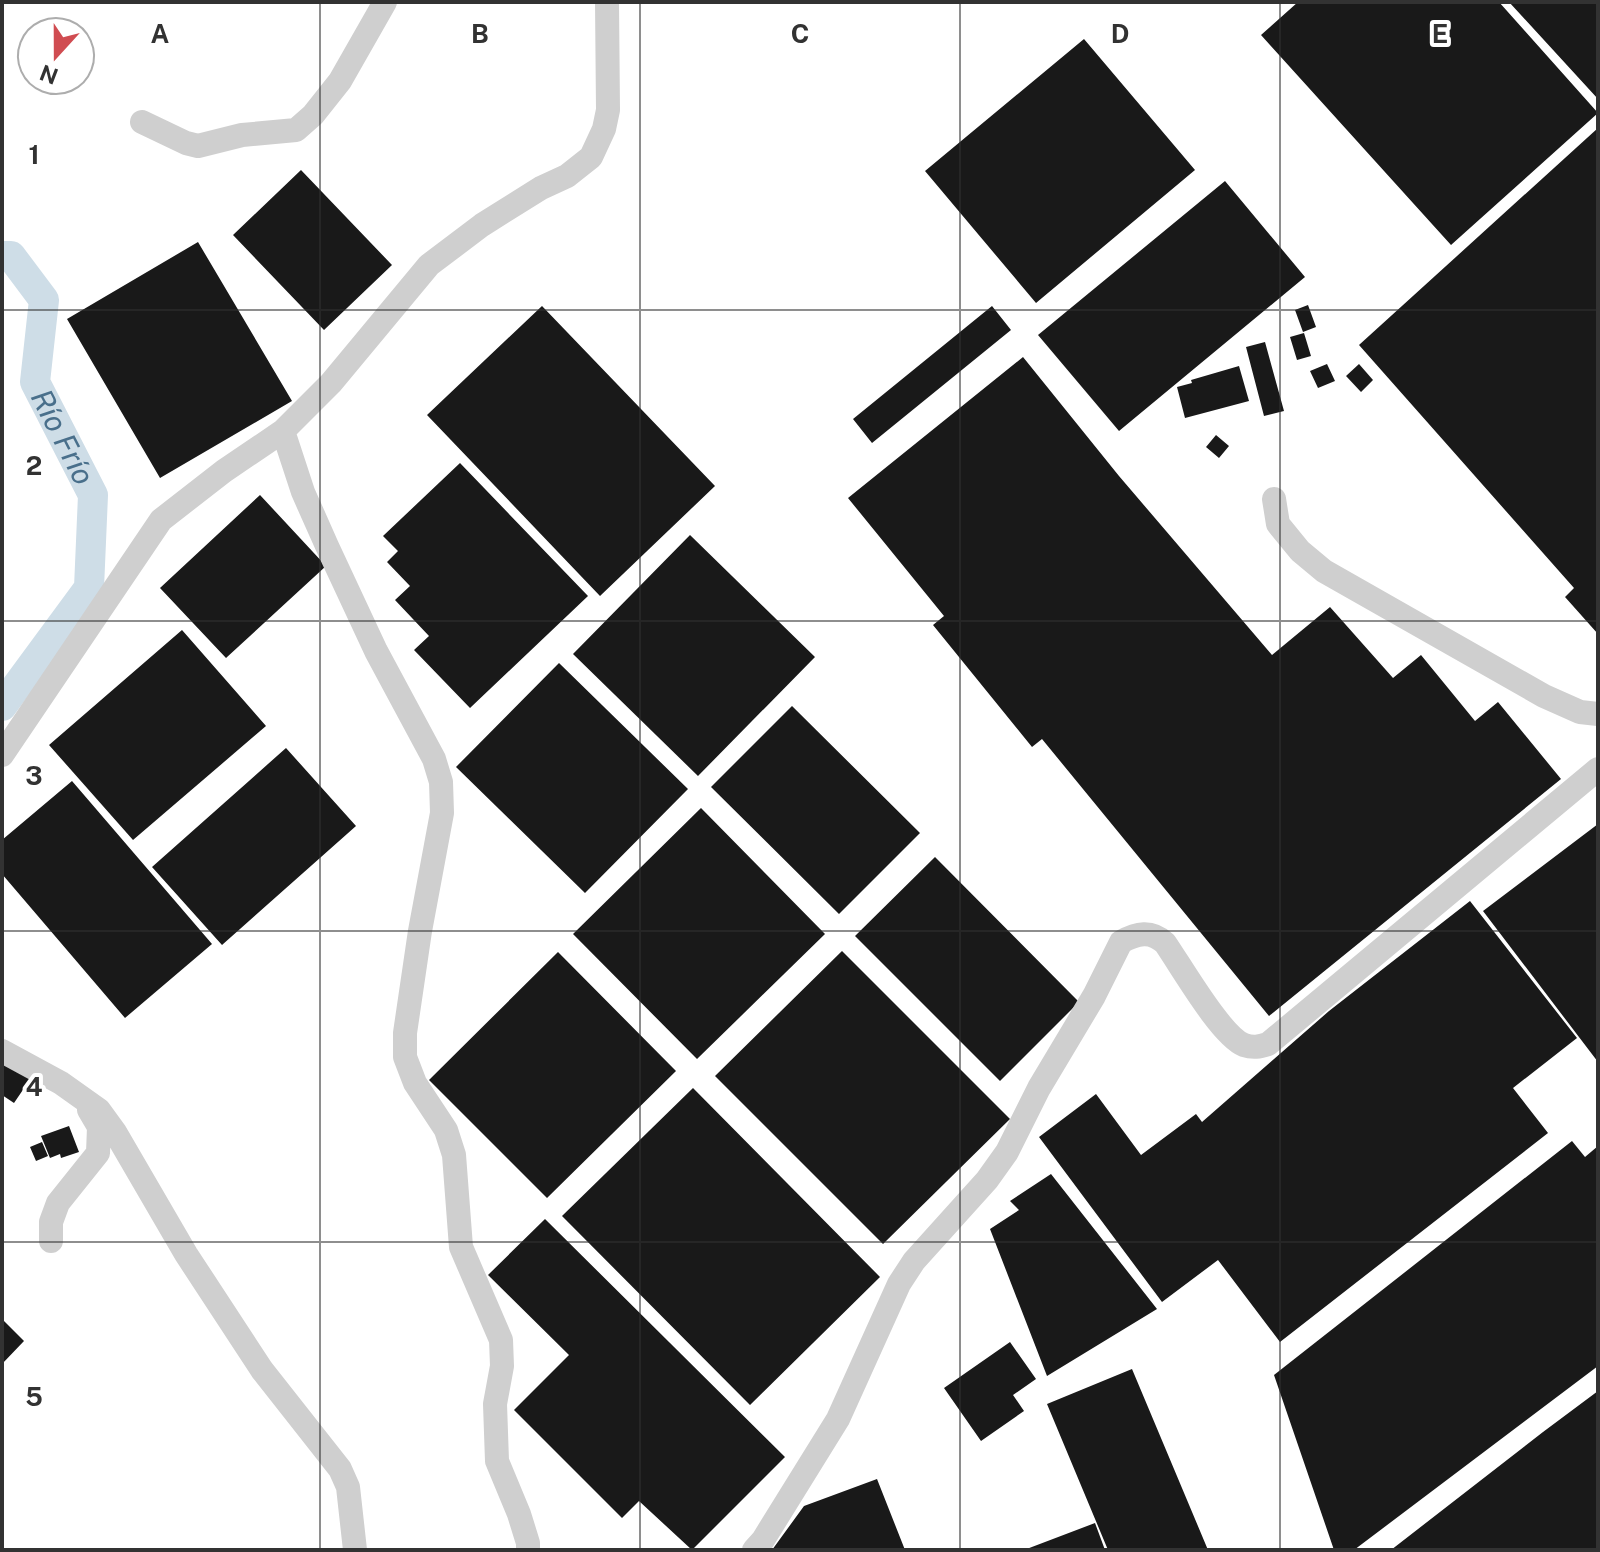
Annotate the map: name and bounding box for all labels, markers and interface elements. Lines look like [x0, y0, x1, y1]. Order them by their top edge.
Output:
north arrow [16, 16, 96, 96]
text: A [151, 18, 170, 49]
text: B [471, 18, 489, 49]
text: C [791, 18, 809, 49]
text: D [1111, 18, 1129, 49]
text: E [1432, 18, 1448, 49]
text: N [36, 59, 62, 90]
text: 1 [28, 139, 40, 170]
water label: Río Frío [24, 383, 102, 490]
text: 2 [26, 450, 42, 481]
text: 3 [25, 760, 43, 791]
text: 4 [25, 1071, 43, 1102]
text: 5 [25, 1381, 43, 1412]

